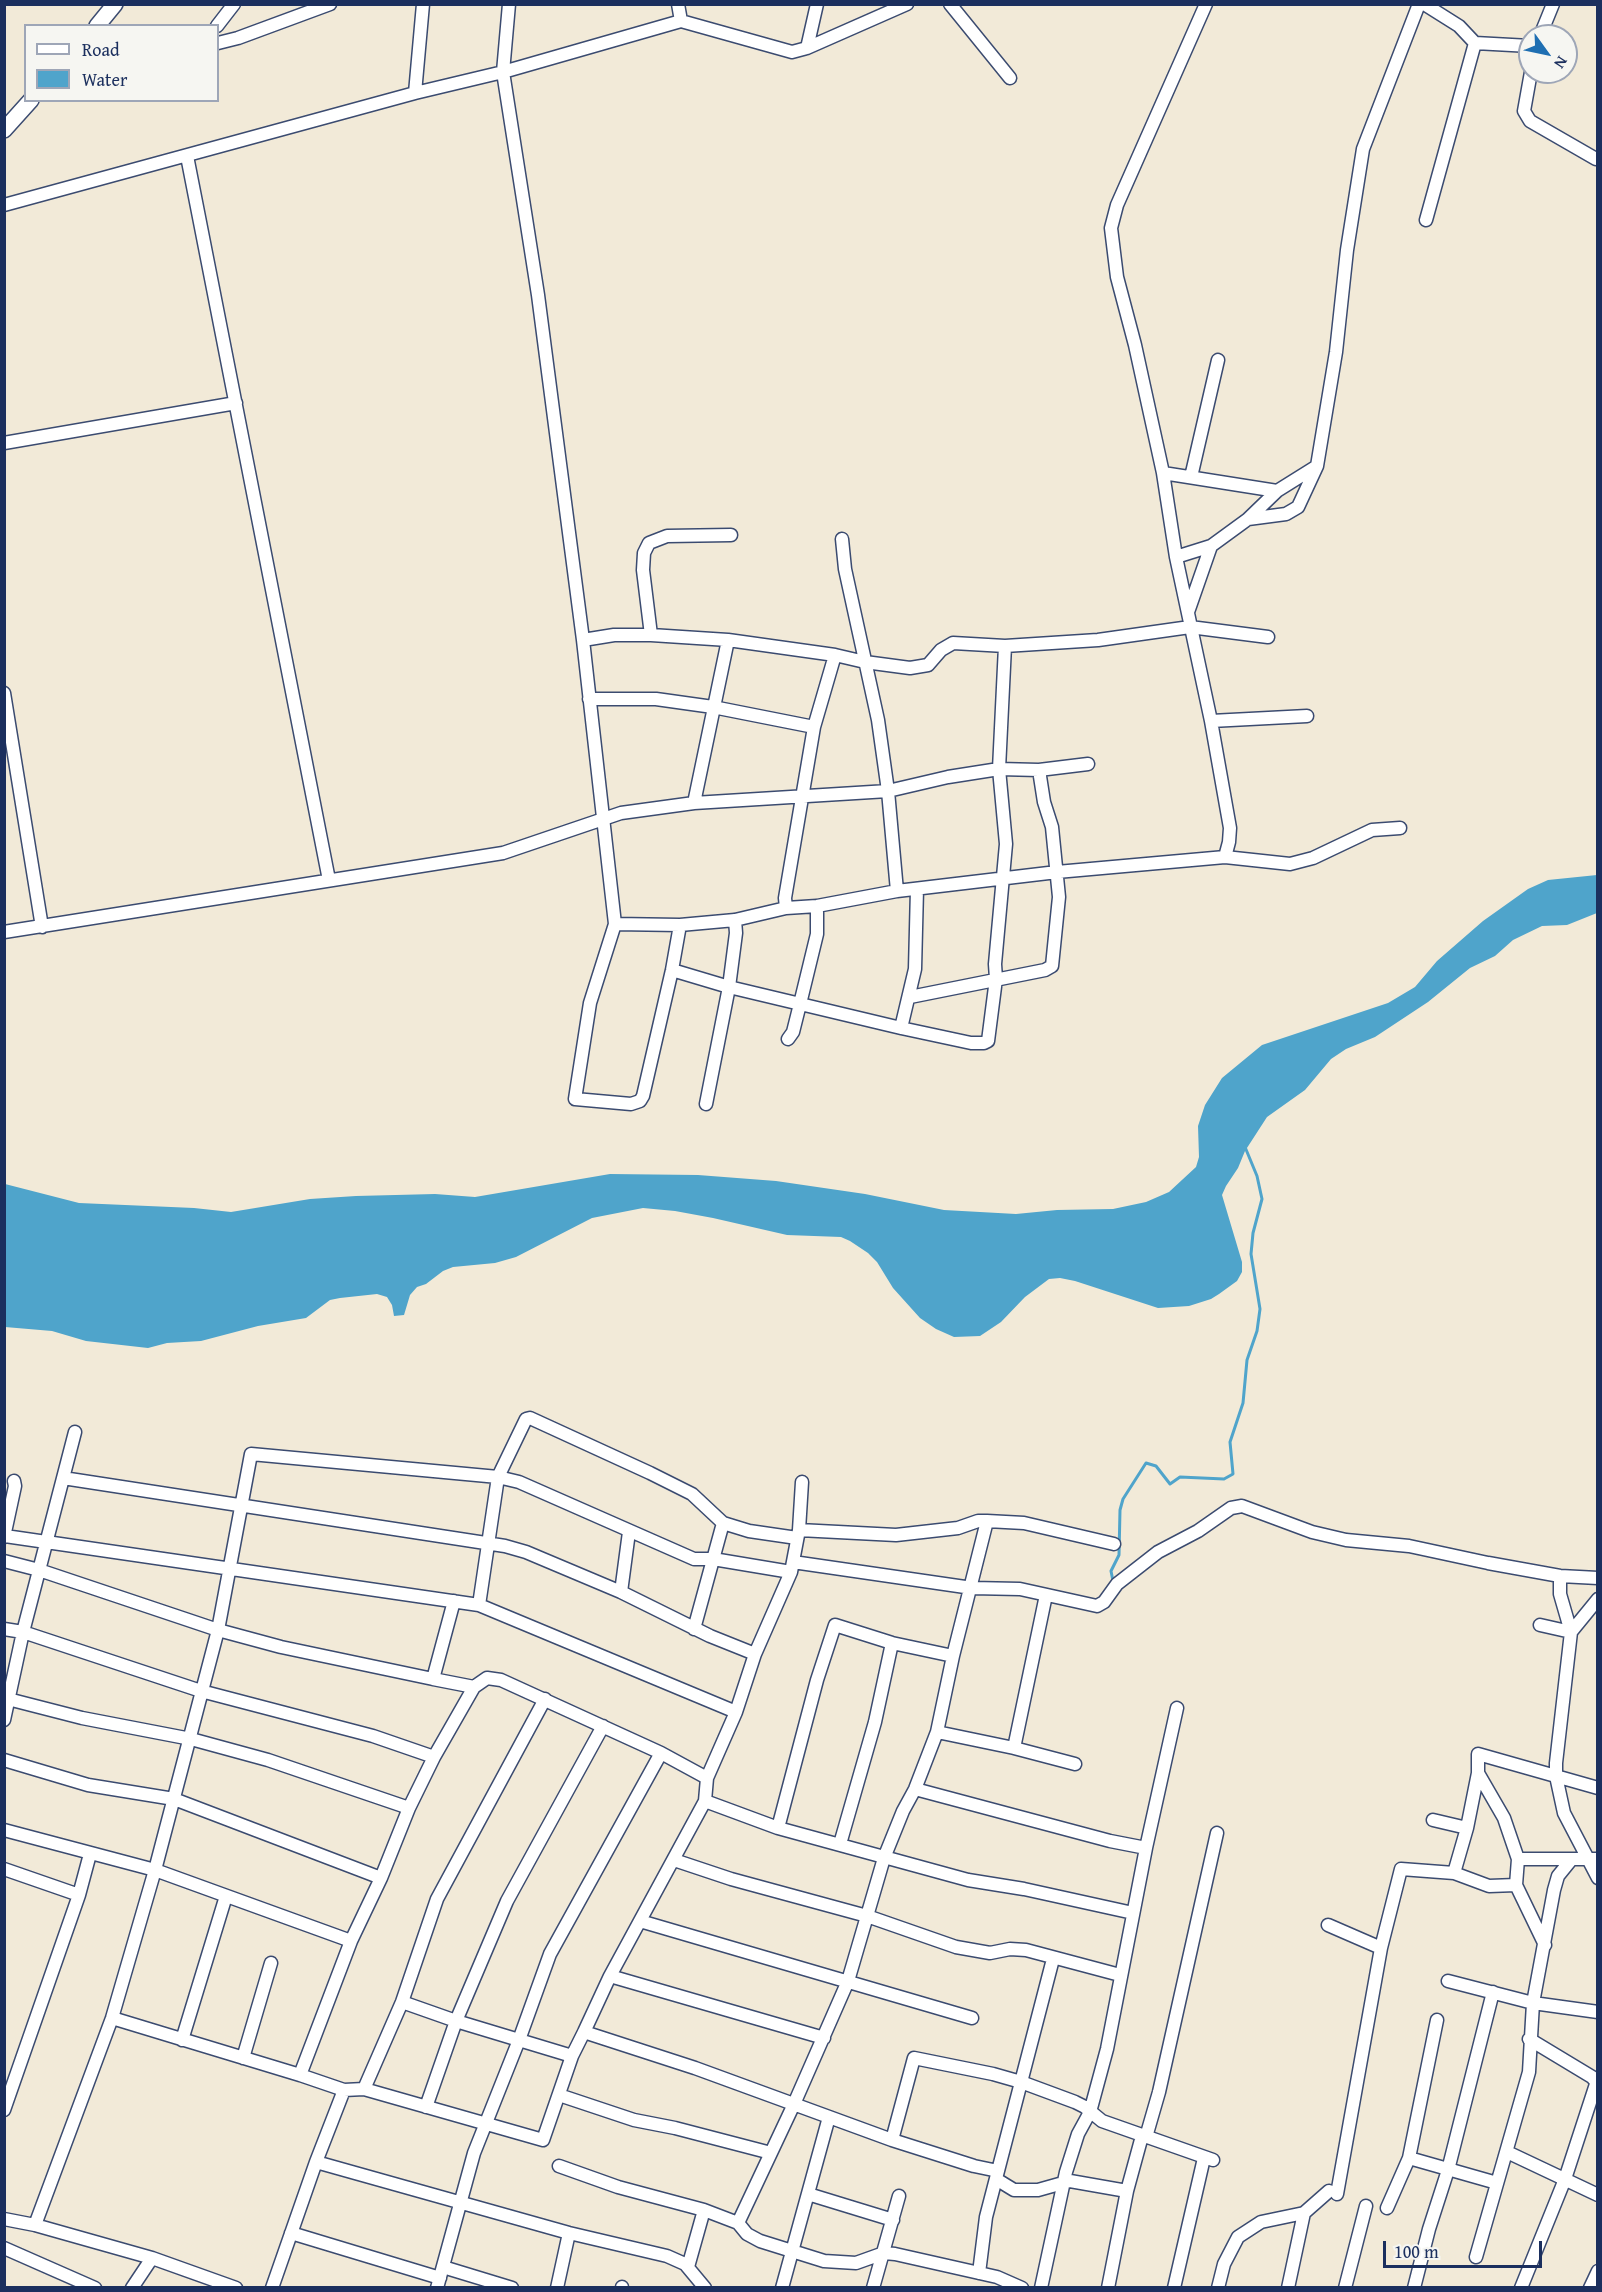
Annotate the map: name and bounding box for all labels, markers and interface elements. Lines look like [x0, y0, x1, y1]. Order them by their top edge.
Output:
legend [24, 24, 219, 102]
north arrow [1518, 24, 1578, 84]
text: Road [82, 36, 120, 63]
text: N [1548, 52, 1574, 74]
text: Water [82, 66, 127, 93]
scale bar [1386, 2229, 1545, 2267]
text: 100 m [1394, 2238, 1439, 2265]

